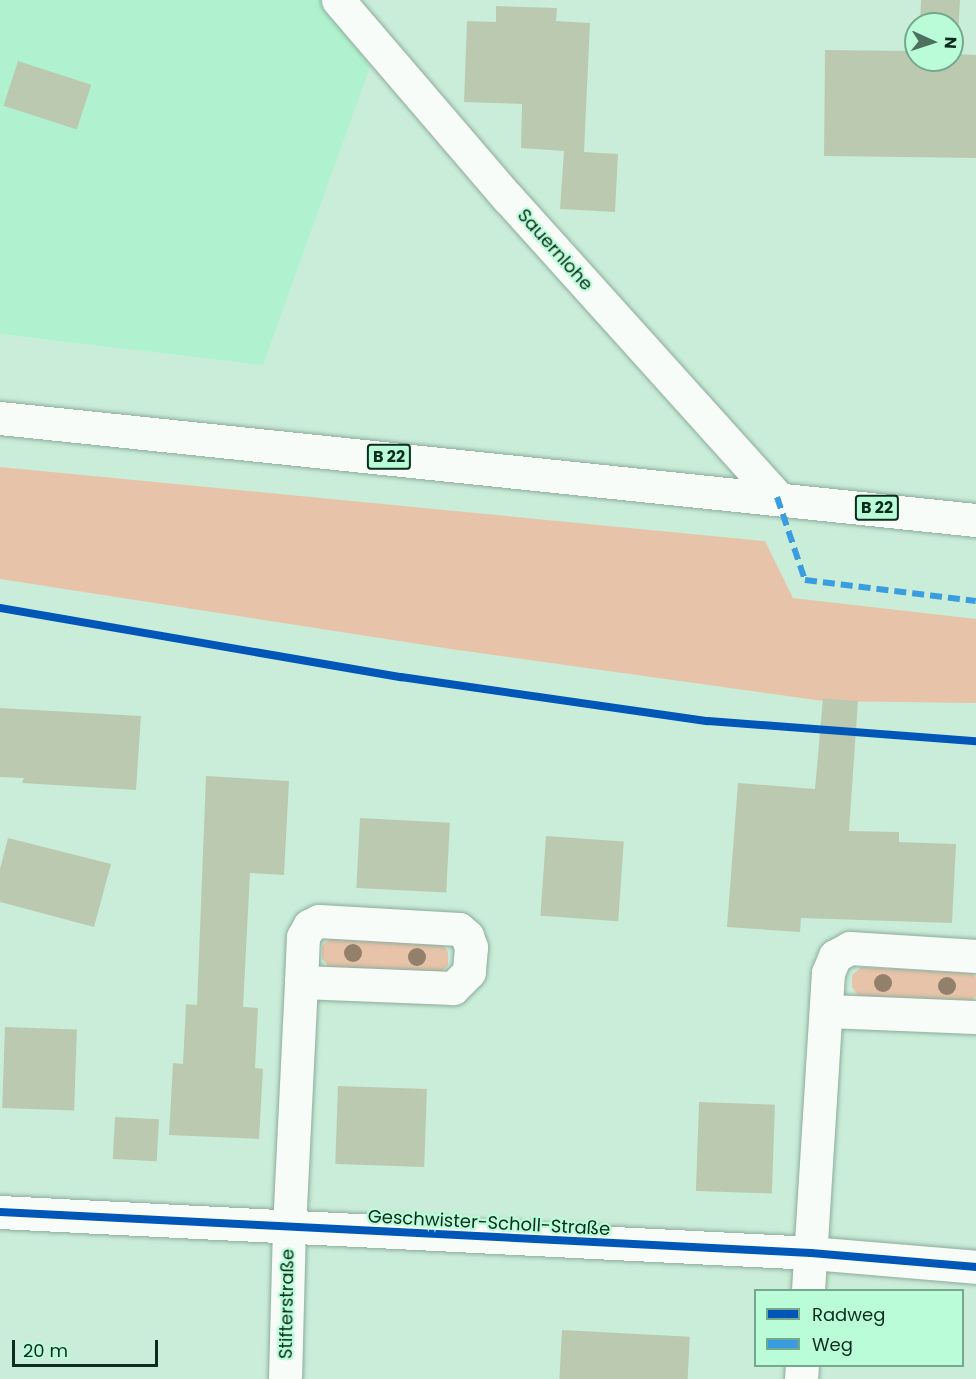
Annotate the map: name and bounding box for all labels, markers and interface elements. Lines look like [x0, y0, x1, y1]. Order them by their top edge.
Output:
north arrow [904, 12, 964, 72]
text: N [939, 36, 962, 49]
street label: Sauernlohe [513, 205, 597, 295]
road number: B 22 [366, 444, 412, 470]
road number: B 22 [854, 495, 900, 521]
street label: Geschwister-Scholl-Straße [367, 1206, 611, 1240]
street label: Stifterstraße [275, 1249, 299, 1359]
legend [754, 1289, 964, 1367]
text: Radweg [812, 1302, 885, 1327]
scale bar [15, 1328, 160, 1366]
text: Weg [812, 1332, 853, 1357]
text: 20 m [23, 1338, 68, 1363]

